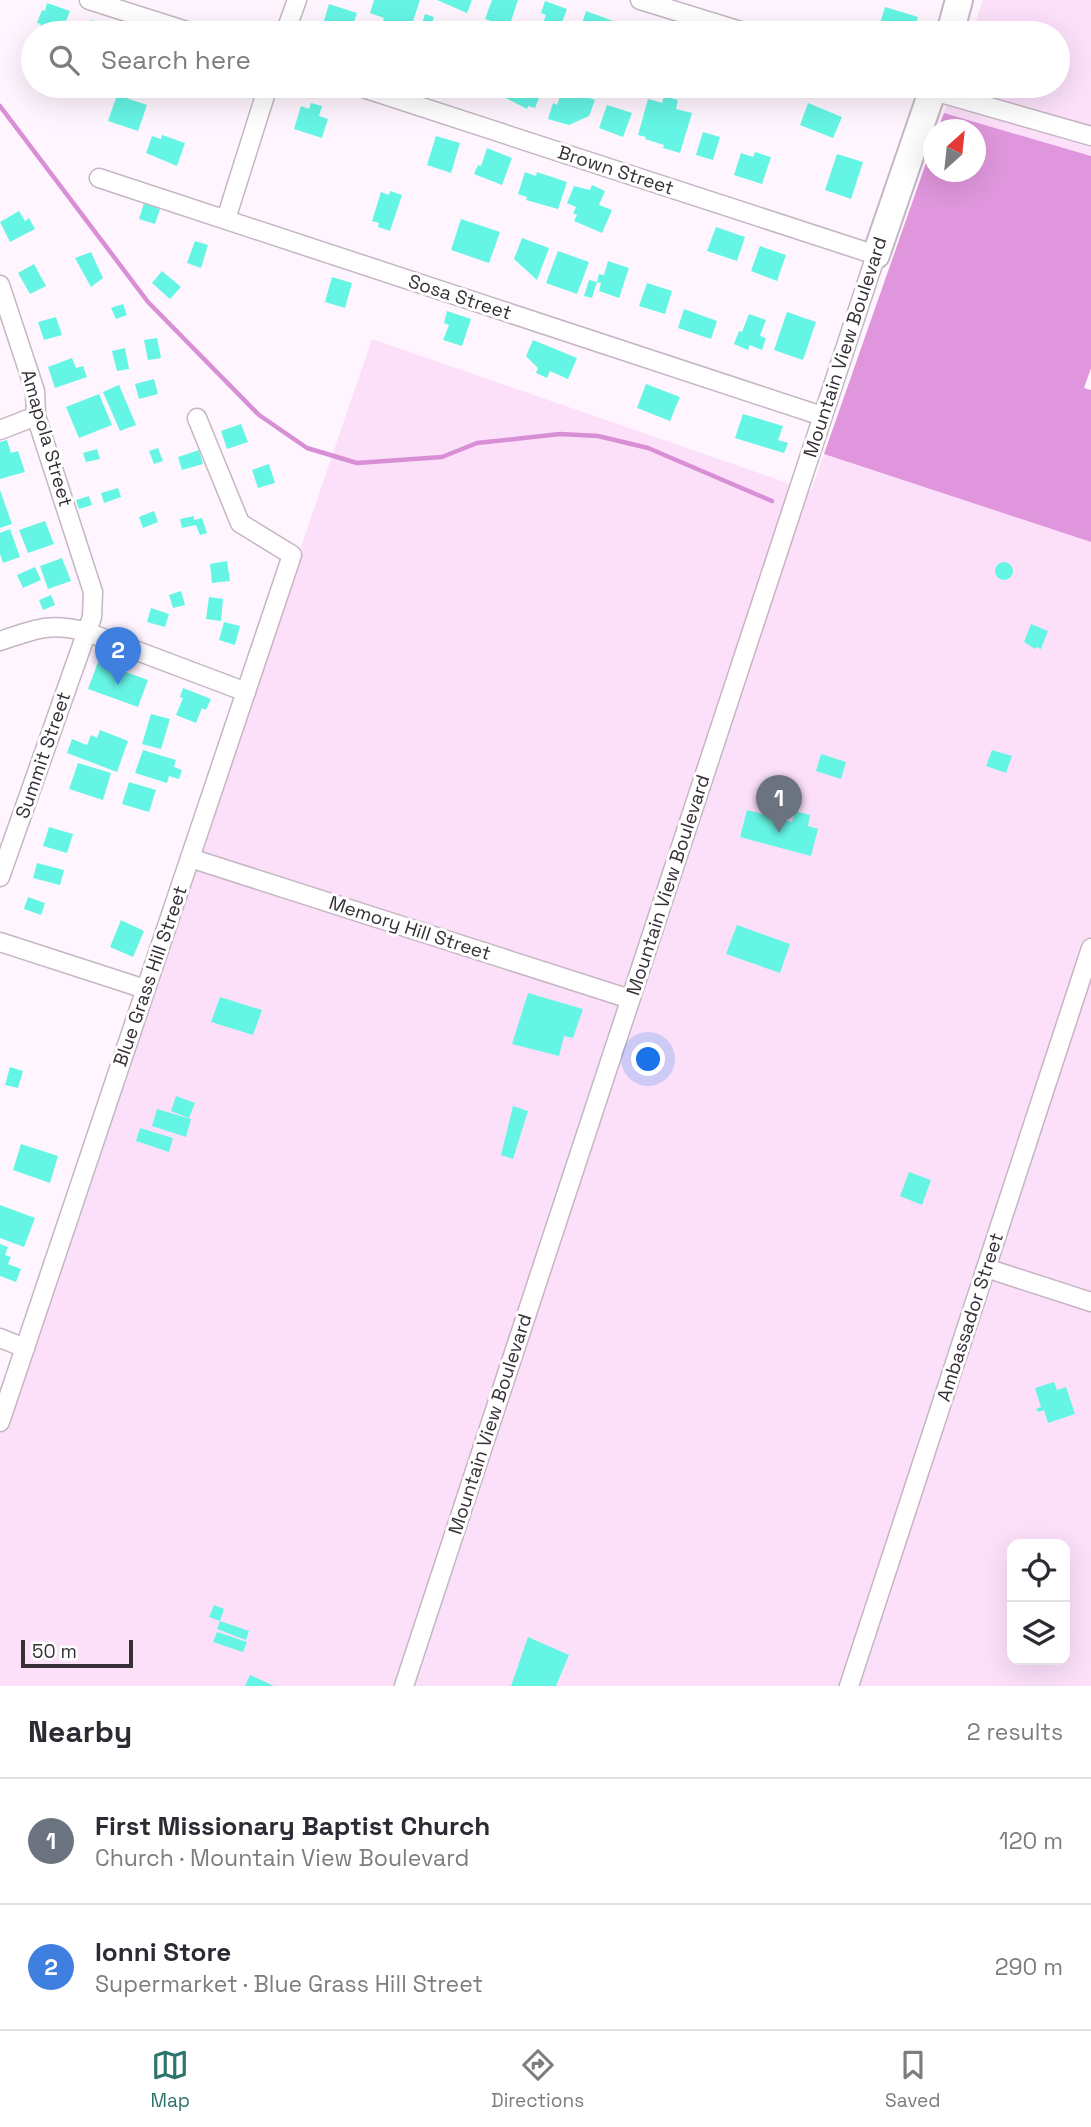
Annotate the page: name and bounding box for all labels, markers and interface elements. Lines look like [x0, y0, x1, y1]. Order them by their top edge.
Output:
search box [21, 21, 1070, 98]
icon: search [45, 41, 83, 79]
text: Search here [101, 43, 251, 77]
north arrow [923, 119, 986, 182]
street label: Brown Street [555, 139, 677, 201]
street label: Mountain View Boulevard [797, 233, 893, 461]
street label: Sosa Street [405, 269, 515, 325]
street label: Amapola Street [15, 366, 79, 510]
pin: 2 [95, 627, 141, 685]
street label: Summit Street [10, 688, 76, 822]
street label: Mountain View Boulevard [620, 771, 716, 999]
pin: 1 [756, 775, 802, 833]
street label: Blue Grass Hill Street [107, 882, 193, 1070]
street label: Memory Hill Street [326, 890, 494, 966]
your location [631, 1042, 665, 1076]
street label: Ambassador Street [931, 1229, 1009, 1405]
street label: Mountain View Boulevard [442, 1310, 538, 1538]
map controls [1007, 1539, 1070, 1665]
button: locate [1007, 1539, 1070, 1602]
button: layers [1007, 1602, 1070, 1665]
scale bar [21, 1637, 133, 1669]
text: 50 m [32, 1639, 77, 1664]
text: Nearby [28, 1712, 132, 1751]
text: 2 results [967, 1717, 1063, 1747]
text: First Missionary Baptist Church [95, 1809, 490, 1843]
text: 1 [46, 1826, 56, 1856]
text: 120 m [999, 1826, 1063, 1856]
text: Church · Mountain View Boulevard [95, 1843, 469, 1873]
text: Ionni Store [95, 1935, 231, 1969]
text: 2 [44, 1952, 58, 1982]
text: 290 m [995, 1952, 1063, 1982]
text: Supermarket · Blue Grass Hill Street [95, 1969, 483, 1999]
tab: Map [150, 2046, 190, 2113]
tab: Directions [491, 2046, 584, 2113]
tab: Saved [885, 2046, 941, 2113]

